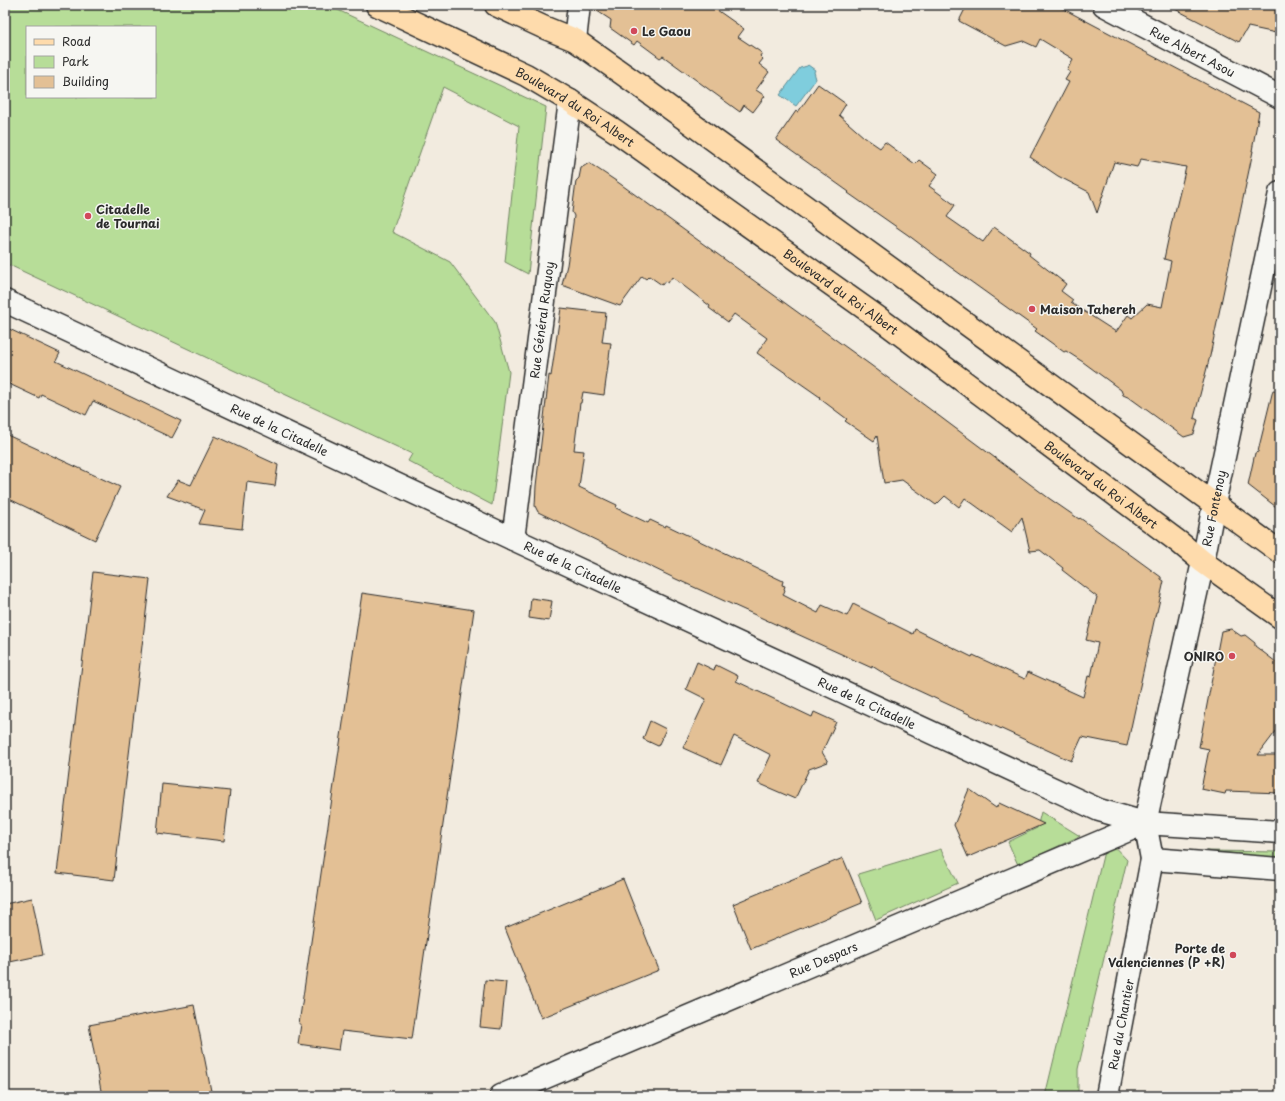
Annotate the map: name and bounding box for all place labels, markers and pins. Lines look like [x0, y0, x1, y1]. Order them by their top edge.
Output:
place label: Le Gaou [642, 22, 691, 40]
marker: Le Gaou [629, 26, 639, 36]
place label: Citadelle de Tournai [96, 200, 160, 232]
marker: Citadelle de Tournai [83, 211, 93, 221]
place label: Maison Tahereh [1040, 300, 1136, 318]
marker: Maison Tahereh [1027, 304, 1037, 314]
place label: ONIRO [1184, 647, 1224, 665]
marker: ONIRO [1227, 651, 1237, 661]
place label: Porte de Valenciennes (P +R) [1108, 939, 1225, 971]
marker: Porte de Valenciennes (P +R) [1228, 950, 1238, 960]

